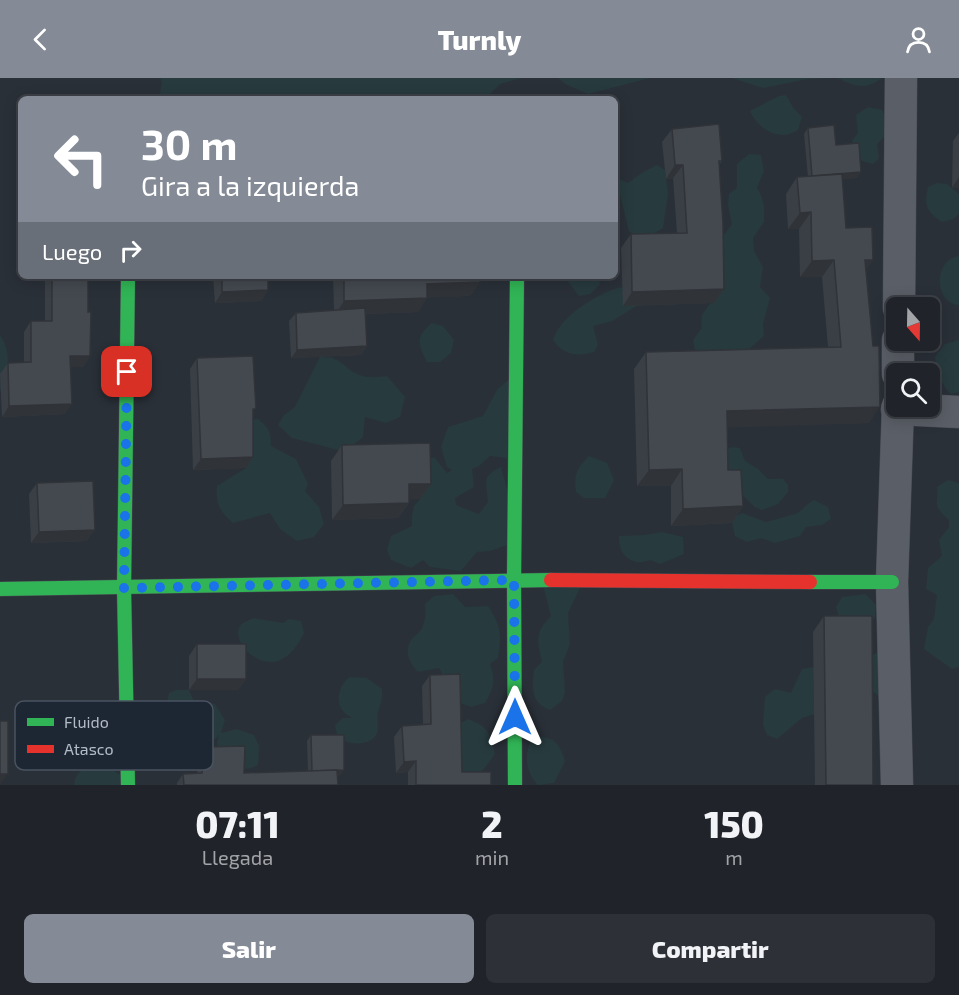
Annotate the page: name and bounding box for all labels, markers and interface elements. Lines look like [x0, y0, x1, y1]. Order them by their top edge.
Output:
icon: back [24, 23, 57, 56]
text: Turnly [438, 23, 521, 55]
icon: person [902, 23, 935, 56]
text: 30 m [141, 118, 237, 168]
icon: left [42, 120, 120, 198]
text: Gira a la izquierda [141, 169, 359, 201]
icon: right [114, 234, 147, 267]
text: Luego [42, 238, 102, 264]
north arrow [886, 297, 940, 351]
map controls [886, 297, 940, 417]
pin [101, 346, 152, 397]
icon: arrive [110, 355, 143, 388]
button: search [886, 363, 940, 417]
position arrow [483, 685, 547, 749]
legend [15, 701, 213, 770]
text: Fluido [64, 712, 109, 731]
text: Atasco [64, 739, 114, 758]
text: 07:11 [195, 802, 280, 845]
text: 2 [481, 802, 503, 845]
text: 150 [704, 802, 764, 845]
text: Llegada [202, 845, 273, 869]
text: min [475, 845, 509, 869]
text: m [725, 845, 743, 869]
button: Salir [24, 914, 474, 983]
button: Compartir [486, 914, 935, 983]

